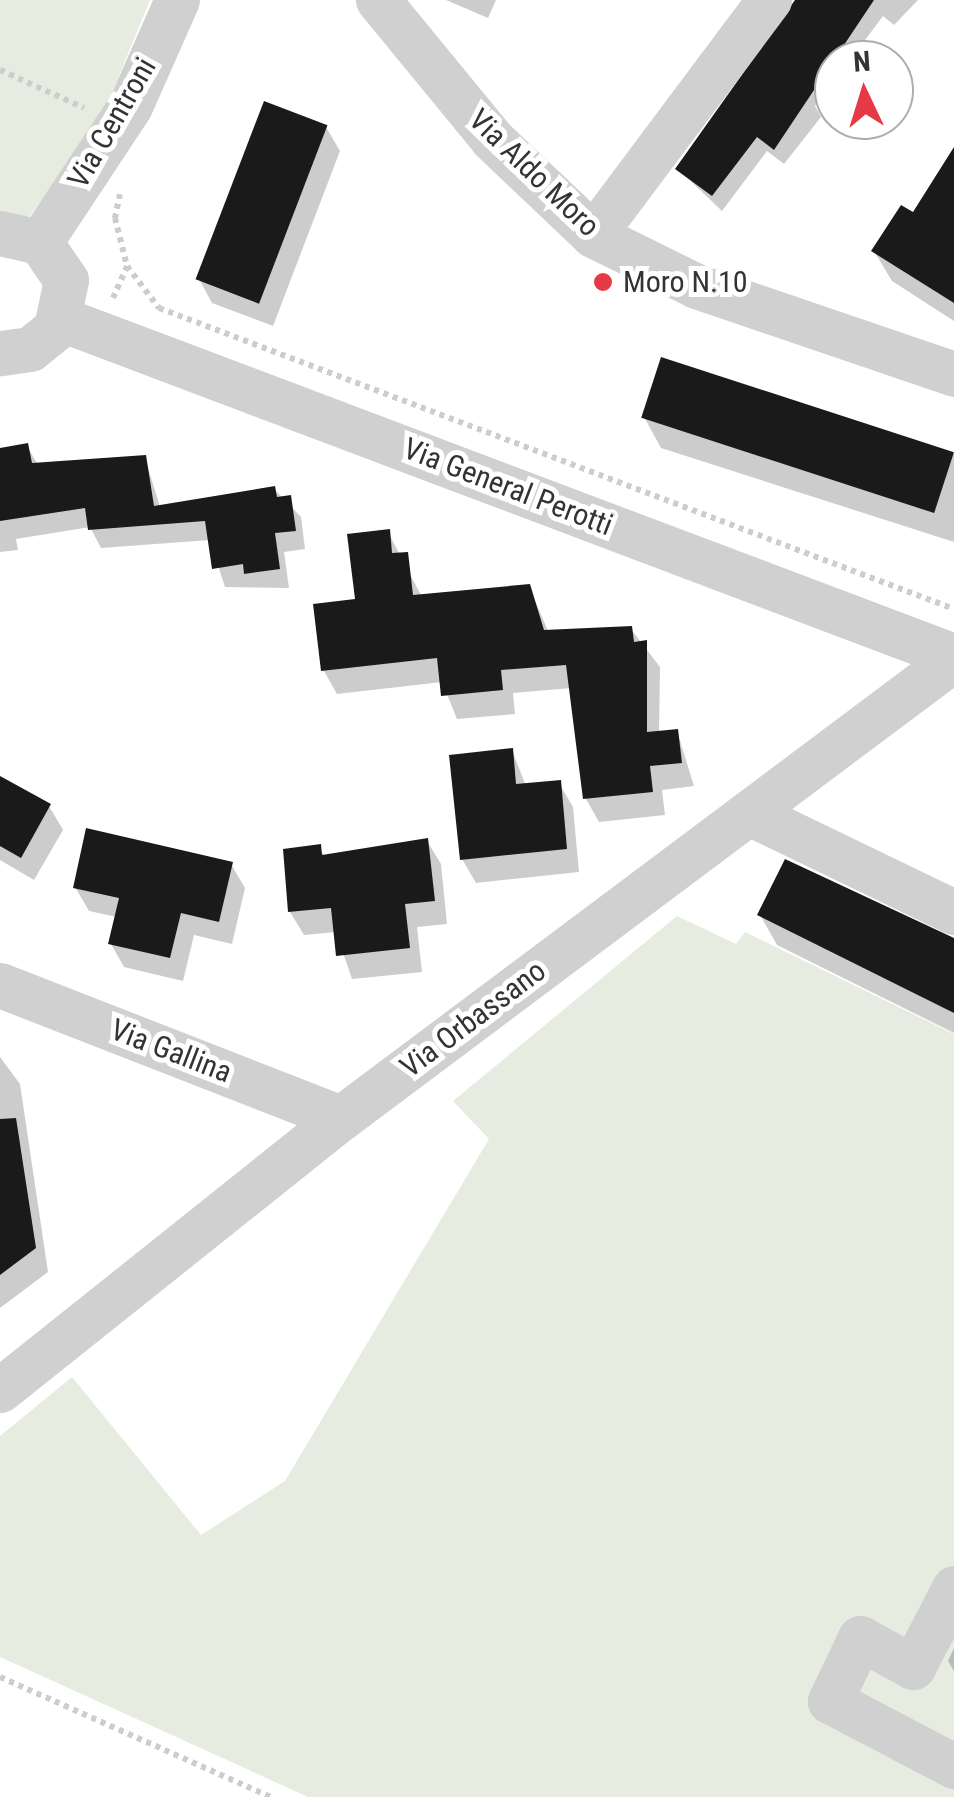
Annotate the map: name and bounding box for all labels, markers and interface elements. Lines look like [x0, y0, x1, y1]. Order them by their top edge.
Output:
north arrow [814, 40, 914, 140]
text: N [852, 45, 872, 79]
street label: Via Centroni [60, 51, 164, 195]
street label: Via Aldo Moro [461, 102, 607, 244]
place label: Moro N.10 [623, 264, 748, 300]
marker: Moro N.10 [592, 271, 614, 293]
street label: Via General Perotti [398, 431, 618, 543]
street label: Via Orbassano [393, 953, 553, 1085]
street label: Via Gallina [105, 1012, 237, 1090]

